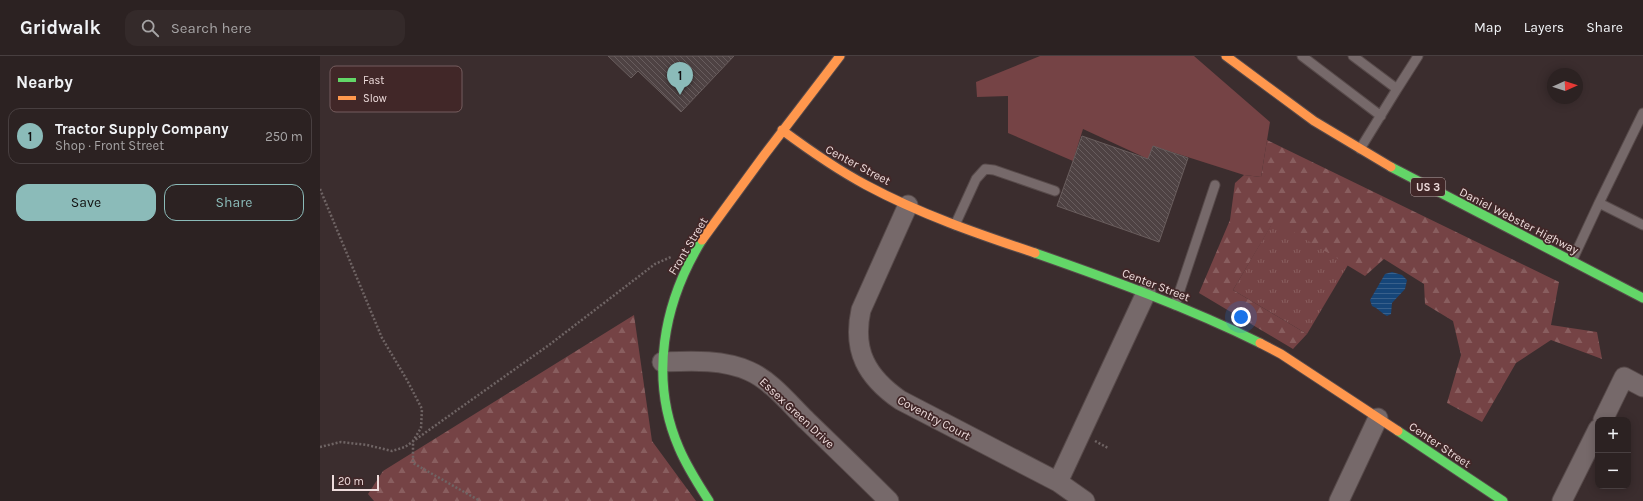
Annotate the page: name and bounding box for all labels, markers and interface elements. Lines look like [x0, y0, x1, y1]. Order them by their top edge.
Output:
search box [125, 10, 405, 46]
text: Gridwalk [20, 17, 101, 39]
icon: search [139, 17, 161, 39]
text: Search here [171, 19, 251, 37]
text: Map [1474, 19, 1502, 36]
text: Layers [1524, 19, 1564, 36]
text: Share [1586, 19, 1623, 36]
pin: 1 [667, 62, 693, 95]
legend [330, 66, 462, 112]
north arrow [1547, 68, 1583, 104]
text: Nearby [16, 72, 73, 92]
text: Fast [363, 74, 384, 87]
text: Slow [363, 92, 387, 105]
text: Tractor Supply Company [55, 120, 229, 138]
text: 1 [28, 129, 32, 144]
text: 250 m [265, 129, 303, 144]
text: Shop · Front Street [55, 138, 164, 153]
street label: Center Street [823, 142, 893, 188]
road number: US 3 [1411, 178, 1445, 196]
button: Save [16, 184, 156, 221]
button: Share [164, 184, 304, 221]
street label: Daniel Webster Highway [1457, 185, 1581, 257]
street label: Front Street [665, 214, 711, 277]
street label: Center Street [1120, 266, 1192, 305]
your location [1231, 307, 1251, 327]
street label: Essex Green Drive [757, 375, 837, 451]
street label: Coventry Court [895, 393, 973, 443]
map controls [1595, 417, 1631, 489]
button: + [1595, 417, 1631, 453]
street label: Center Street [1406, 419, 1474, 471]
button: − [1595, 453, 1631, 489]
scale bar [332, 473, 379, 492]
text: 20 m [338, 475, 364, 488]

